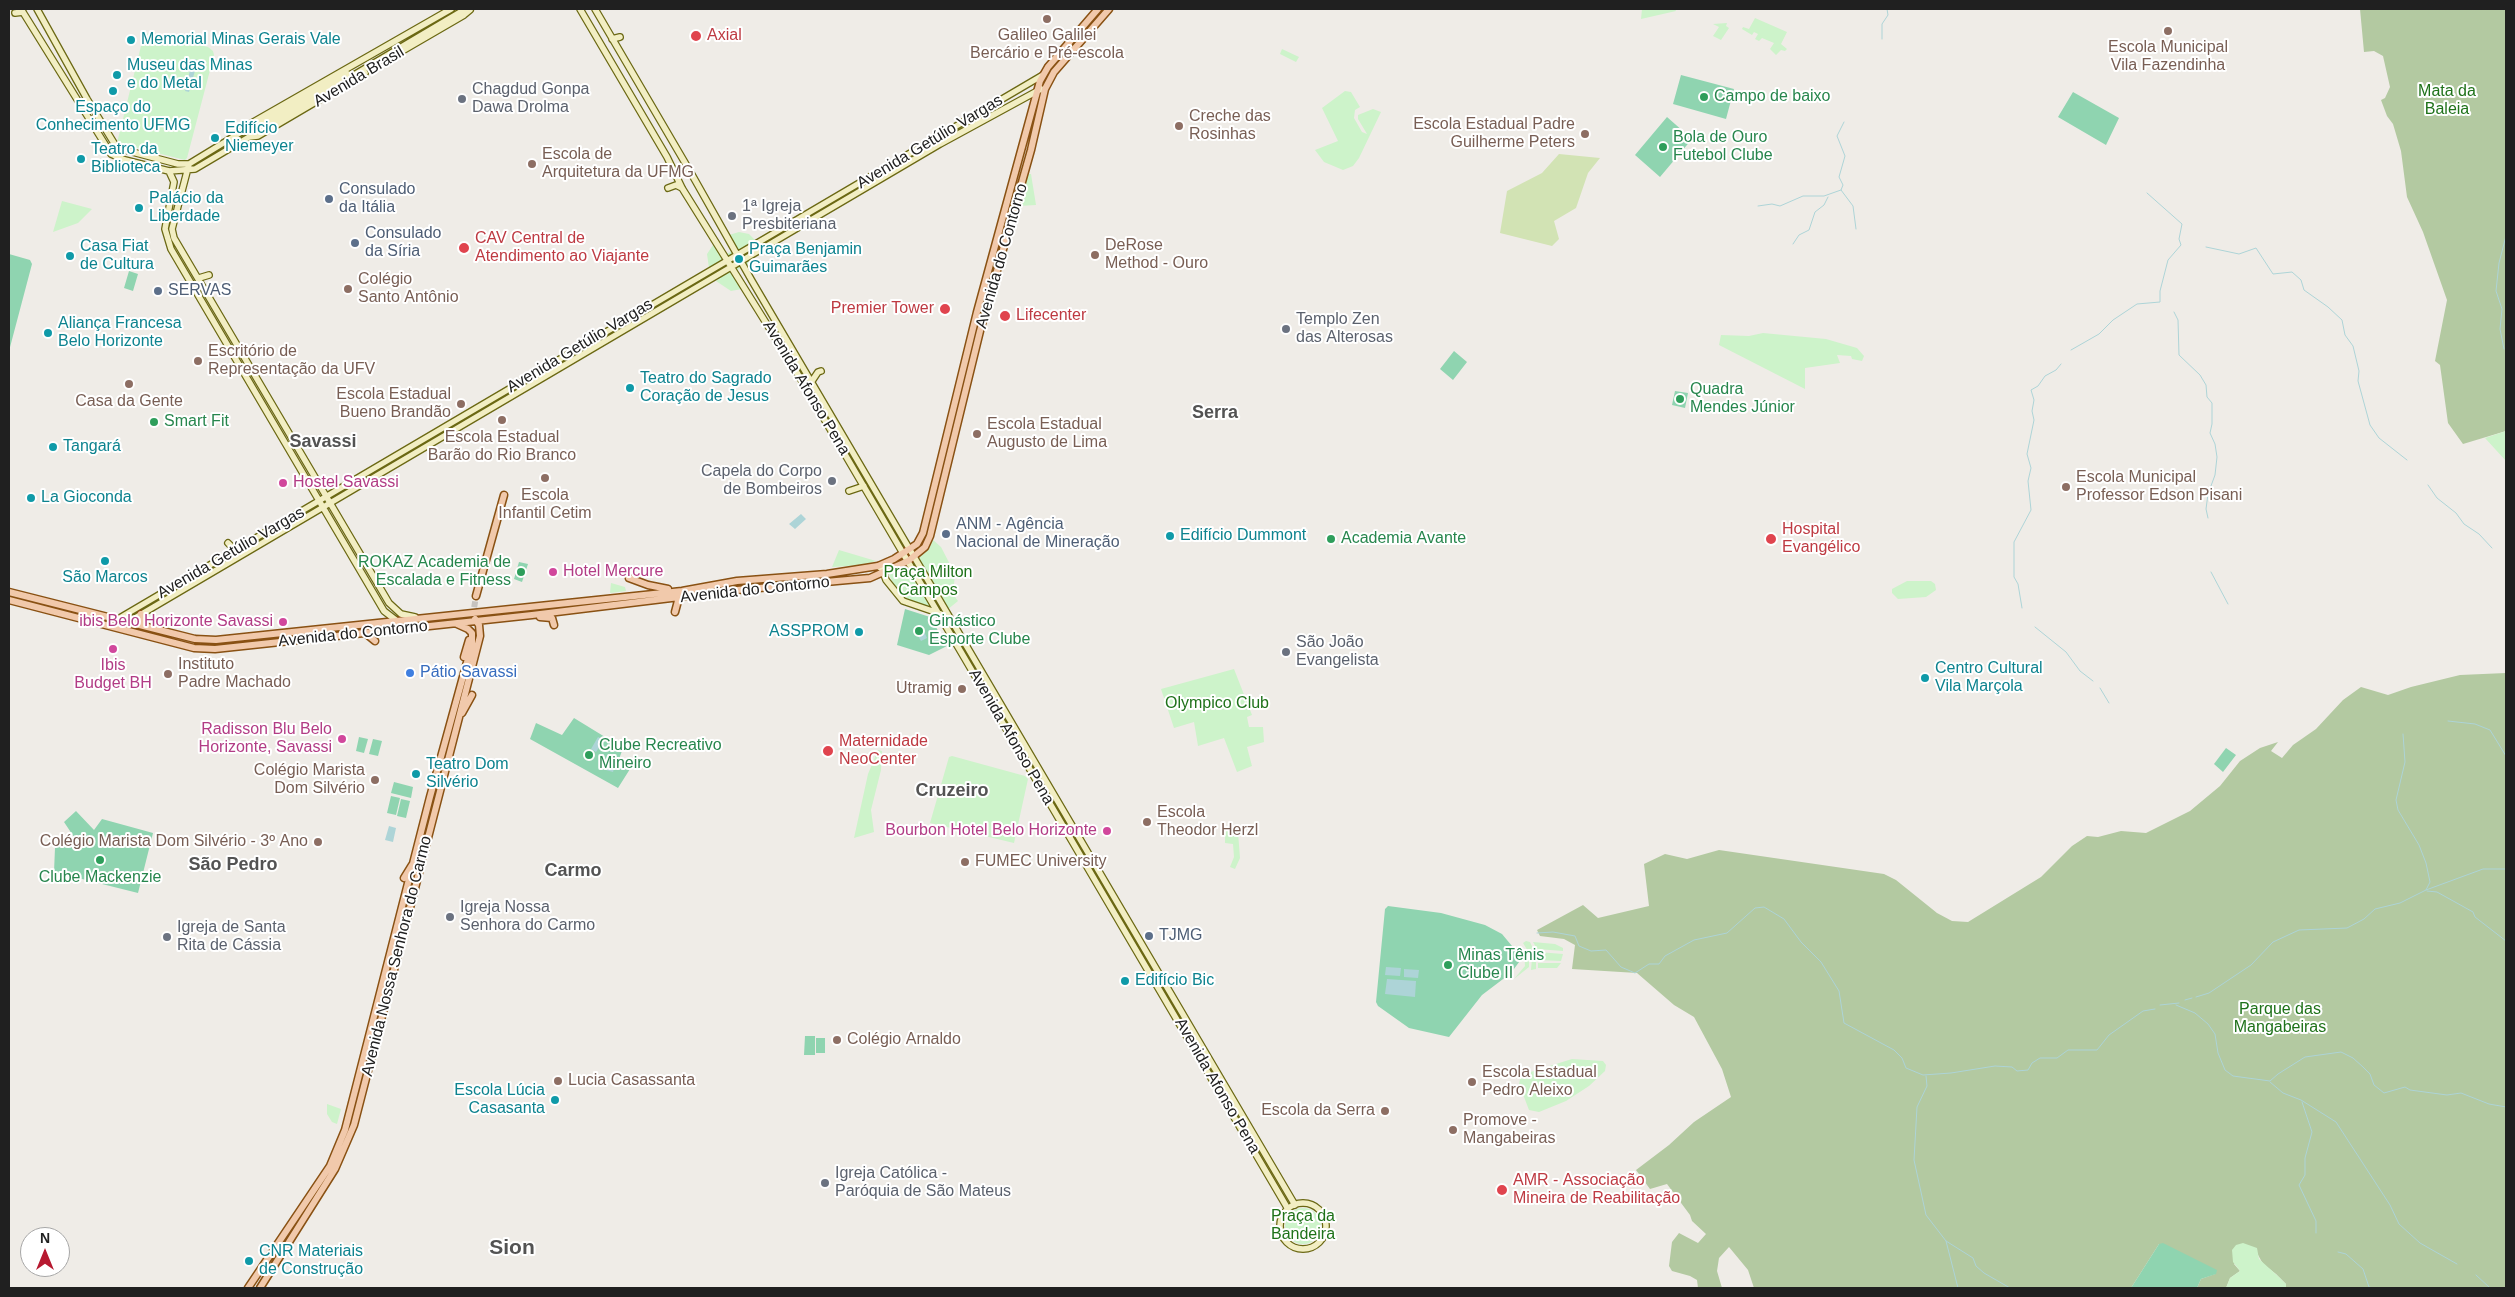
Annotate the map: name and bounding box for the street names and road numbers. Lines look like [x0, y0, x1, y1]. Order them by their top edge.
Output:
street label: Avenida Brasil [310, 43, 408, 111]
street label: Avenida Getúlio Vargas [854, 91, 1006, 193]
street label: Avenida do Contorno [972, 181, 1032, 331]
street label: Avenida Getúlio Vargas [504, 295, 656, 397]
street label: Avenida Afonso Pena [758, 317, 854, 459]
street label: Avenida Getúlio Vargas [154, 503, 308, 603]
street label: Avenida do Contorno [679, 573, 831, 607]
street label: Avenida do Contorno [277, 617, 429, 651]
street label: Avenida Afonso Pena [964, 666, 1058, 808]
street label: Avenida Nossa Senhora do Carmo [358, 834, 436, 1078]
street label: Avenida Afonso Pena [1170, 1015, 1264, 1157]

